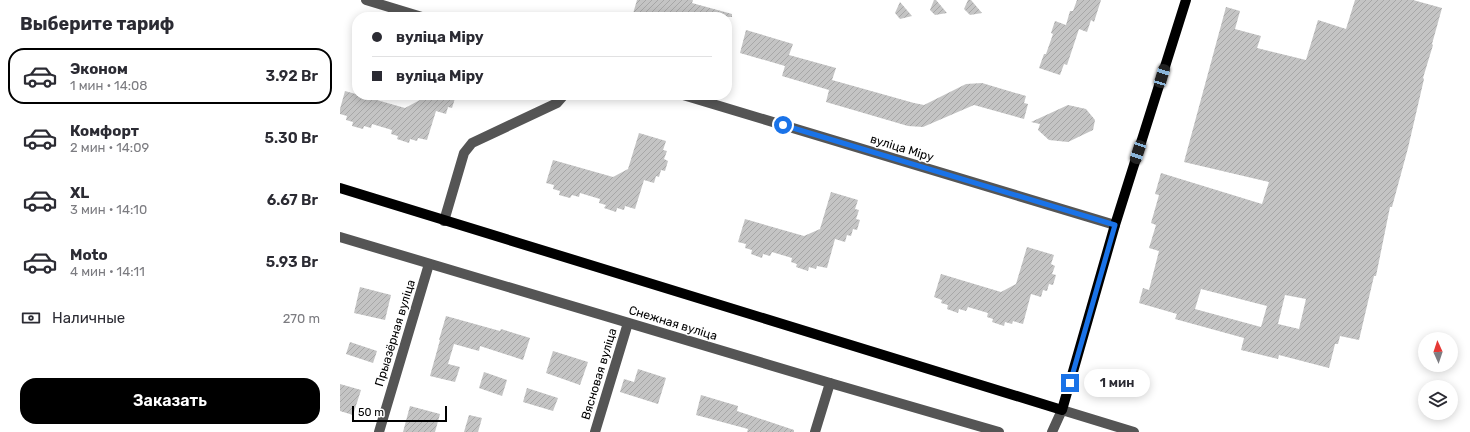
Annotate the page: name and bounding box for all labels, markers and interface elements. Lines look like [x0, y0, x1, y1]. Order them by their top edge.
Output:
text: Выберите тариф [20, 13, 174, 35]
text: вуліца Міру [396, 28, 484, 46]
icon: car [22, 58, 58, 94]
text: Эконом [70, 60, 128, 78]
car [1153, 63, 1171, 89]
text: 3.92 Br [266, 67, 318, 85]
text: вуліца Міру [396, 67, 484, 85]
text: 1 мин · 14:08 [70, 78, 148, 93]
route start [774, 116, 792, 134]
icon: car [22, 120, 58, 156]
text: Комфорт [70, 122, 139, 140]
text: 5.30 Br [265, 129, 318, 147]
street label: вуліца Міру [869, 132, 936, 164]
car [1129, 139, 1147, 165]
text: 2 мин · 14:09 [70, 140, 149, 155]
icon: car [22, 182, 58, 218]
text: XL [70, 184, 89, 202]
text: 6.67 Br [267, 191, 318, 209]
text: 3 мин · 14:10 [70, 202, 147, 217]
icon: car [22, 244, 58, 280]
text: Moto [70, 246, 108, 264]
text: 5.93 Br [266, 253, 318, 271]
text: 4 мин · 14:11 [70, 264, 145, 279]
street label: Прыазёрная вуліца [372, 278, 418, 388]
street label: Снежная вуліца [627, 303, 719, 343]
icon: cash [20, 307, 42, 329]
text: Наличные [52, 309, 125, 327]
text: 270 m [283, 311, 320, 326]
street label: Вясновая вуліца [578, 326, 620, 422]
north arrow [1418, 332, 1458, 372]
map controls [1418, 332, 1458, 420]
callout: 1 мин [1084, 369, 1150, 397]
route end [1061, 374, 1079, 392]
text: 1 мин [1100, 375, 1134, 390]
button: Заказать [20, 378, 320, 424]
button: layers [1418, 380, 1458, 420]
scale bar [352, 404, 447, 423]
text: 50 m [358, 406, 384, 419]

